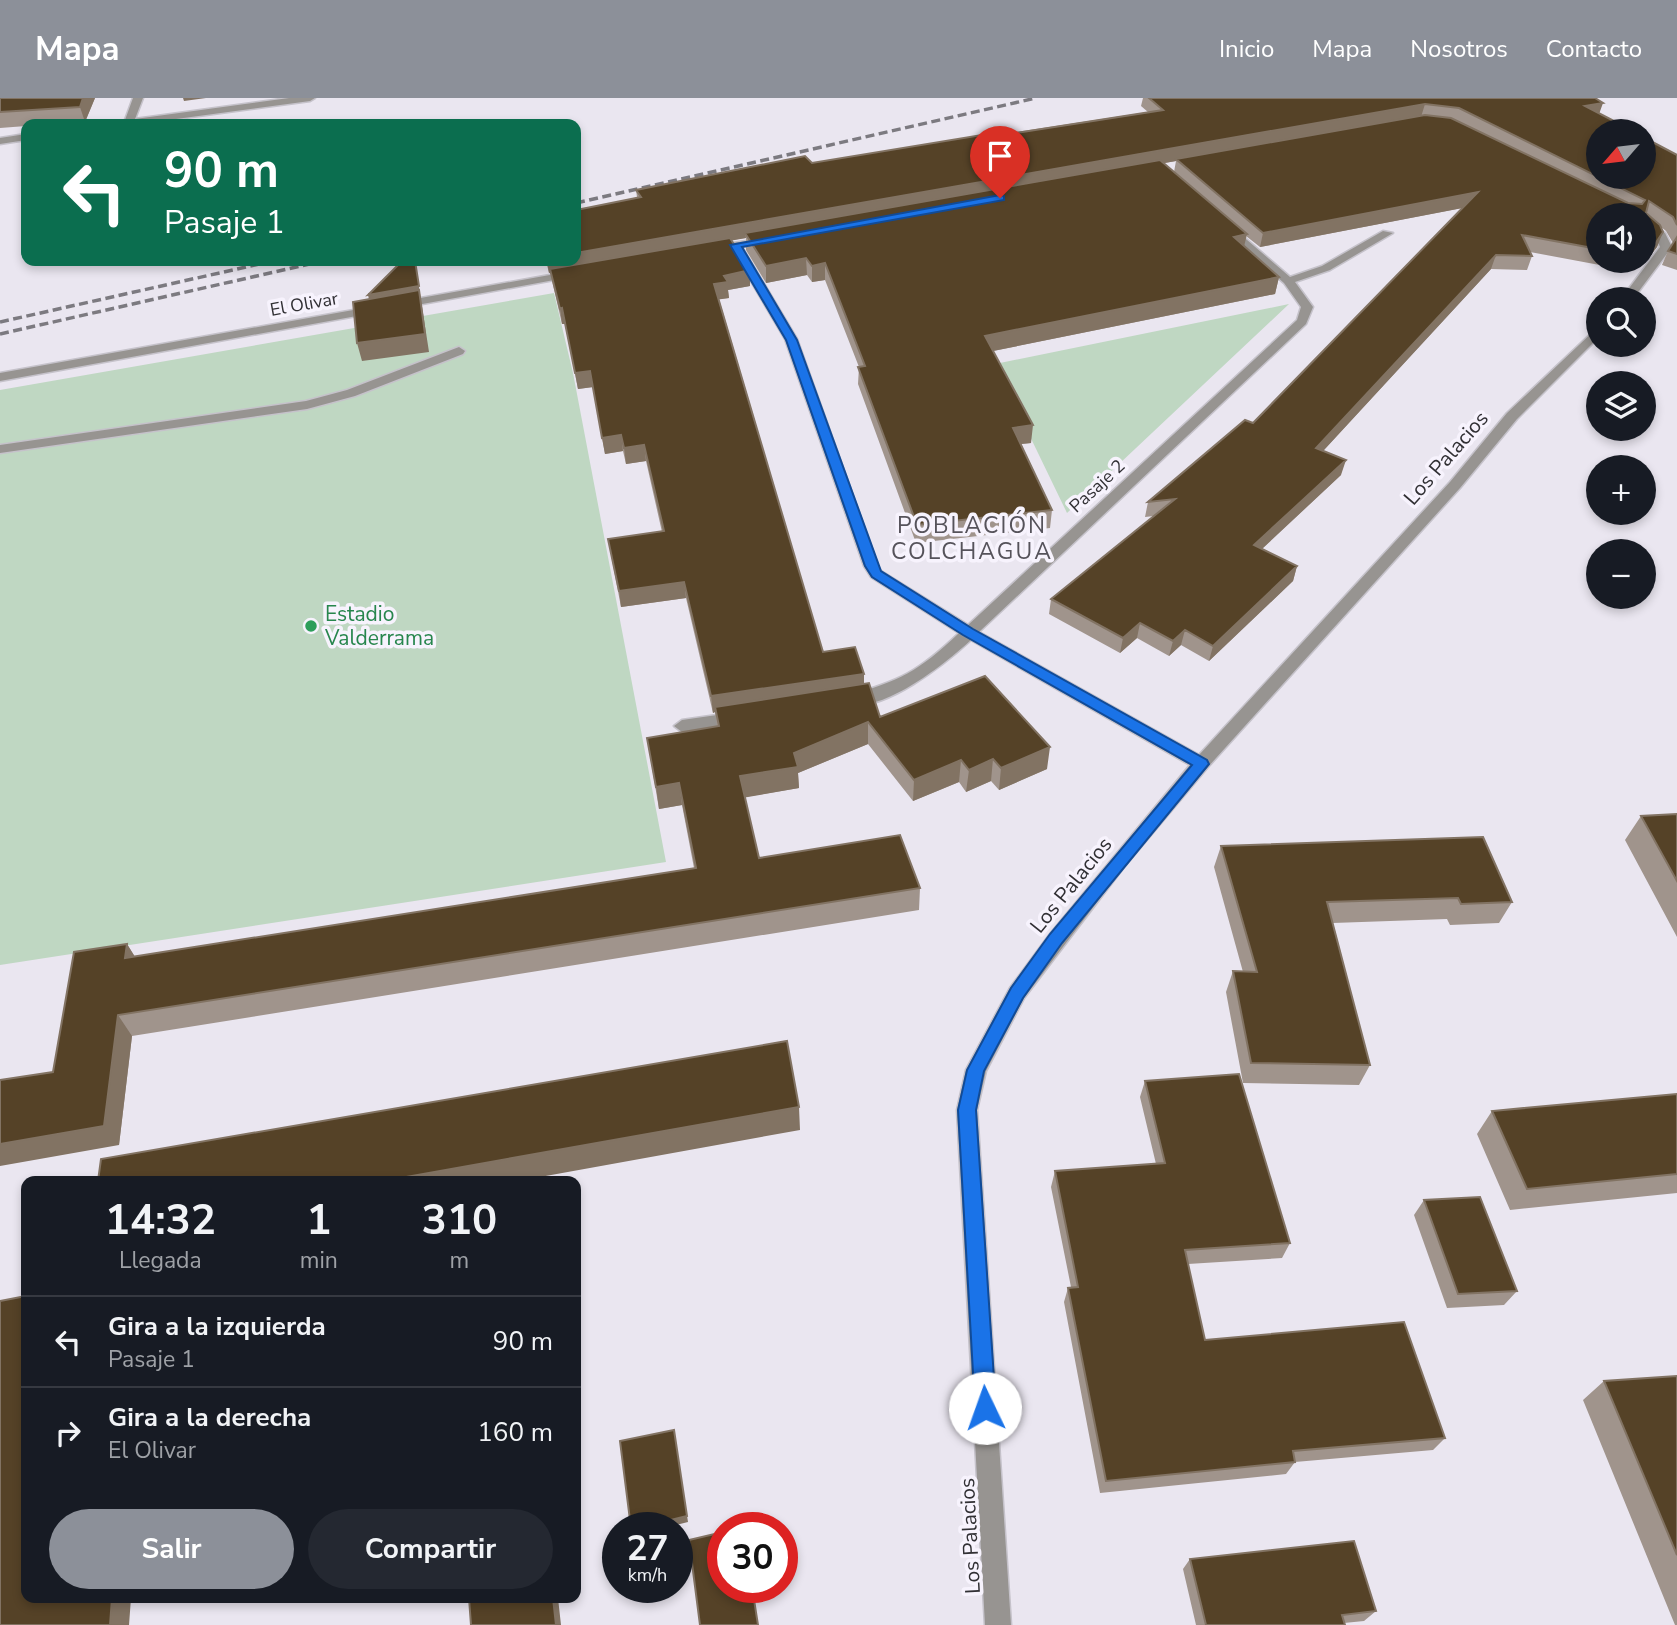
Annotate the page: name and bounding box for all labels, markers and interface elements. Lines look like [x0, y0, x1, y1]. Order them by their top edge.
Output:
text: Mapa [35, 27, 120, 72]
text: Inicio [1219, 33, 1274, 65]
text: Mapa [1312, 33, 1372, 65]
text: Nosotros [1410, 33, 1508, 65]
text: Contacto [1546, 33, 1642, 65]
north arrow [1586, 119, 1656, 189]
map controls [1586, 119, 1656, 609]
pin [970, 126, 1030, 198]
text: 90 m [164, 137, 279, 204]
icon: arrive [981, 137, 1019, 175]
icon: left [49, 147, 140, 238]
text: Pasaje 1 [164, 201, 285, 244]
button: sound [1586, 203, 1656, 273]
street label: El Olivar [268, 286, 341, 322]
button: search [1586, 287, 1656, 357]
button: layers [1586, 371, 1656, 441]
street label: Los Palacios [1397, 405, 1495, 511]
street label: Pasaje 2 [1064, 454, 1130, 518]
button: + [1586, 455, 1656, 525]
district label: POBLACIÓN COLCHAGUA [891, 510, 1053, 567]
button: − [1586, 539, 1656, 609]
place label: Estadio Valderrama [324, 600, 434, 652]
marker: Estadio Valderrama [303, 618, 319, 634]
street label: Los Palacios [1024, 831, 1118, 939]
text: 14:32 [105, 1192, 216, 1249]
text: 1 [306, 1192, 331, 1249]
text: 310 [422, 1192, 497, 1249]
text: Llegada [119, 1245, 202, 1276]
text: min [300, 1245, 338, 1276]
text: m [450, 1245, 469, 1276]
text: Gira a la izquierda [108, 1309, 326, 1344]
icon: left [49, 1323, 87, 1361]
text: 90 m [493, 1324, 553, 1359]
text: Pasaje 1 [108, 1344, 195, 1375]
position arrow [948, 1371, 1022, 1445]
text: Gira a la derecha [108, 1400, 311, 1435]
icon: right [49, 1414, 87, 1452]
text: 160 m [477, 1415, 553, 1450]
text: El Olivar [108, 1435, 196, 1466]
street label: Los Palacios [953, 1477, 987, 1595]
button: Salir [49, 1509, 294, 1589]
button: Compartir [308, 1509, 553, 1589]
speed limit sign: 30 [707, 1512, 798, 1603]
text: 27 [626, 1525, 669, 1572]
text: km/h [628, 1563, 667, 1587]

